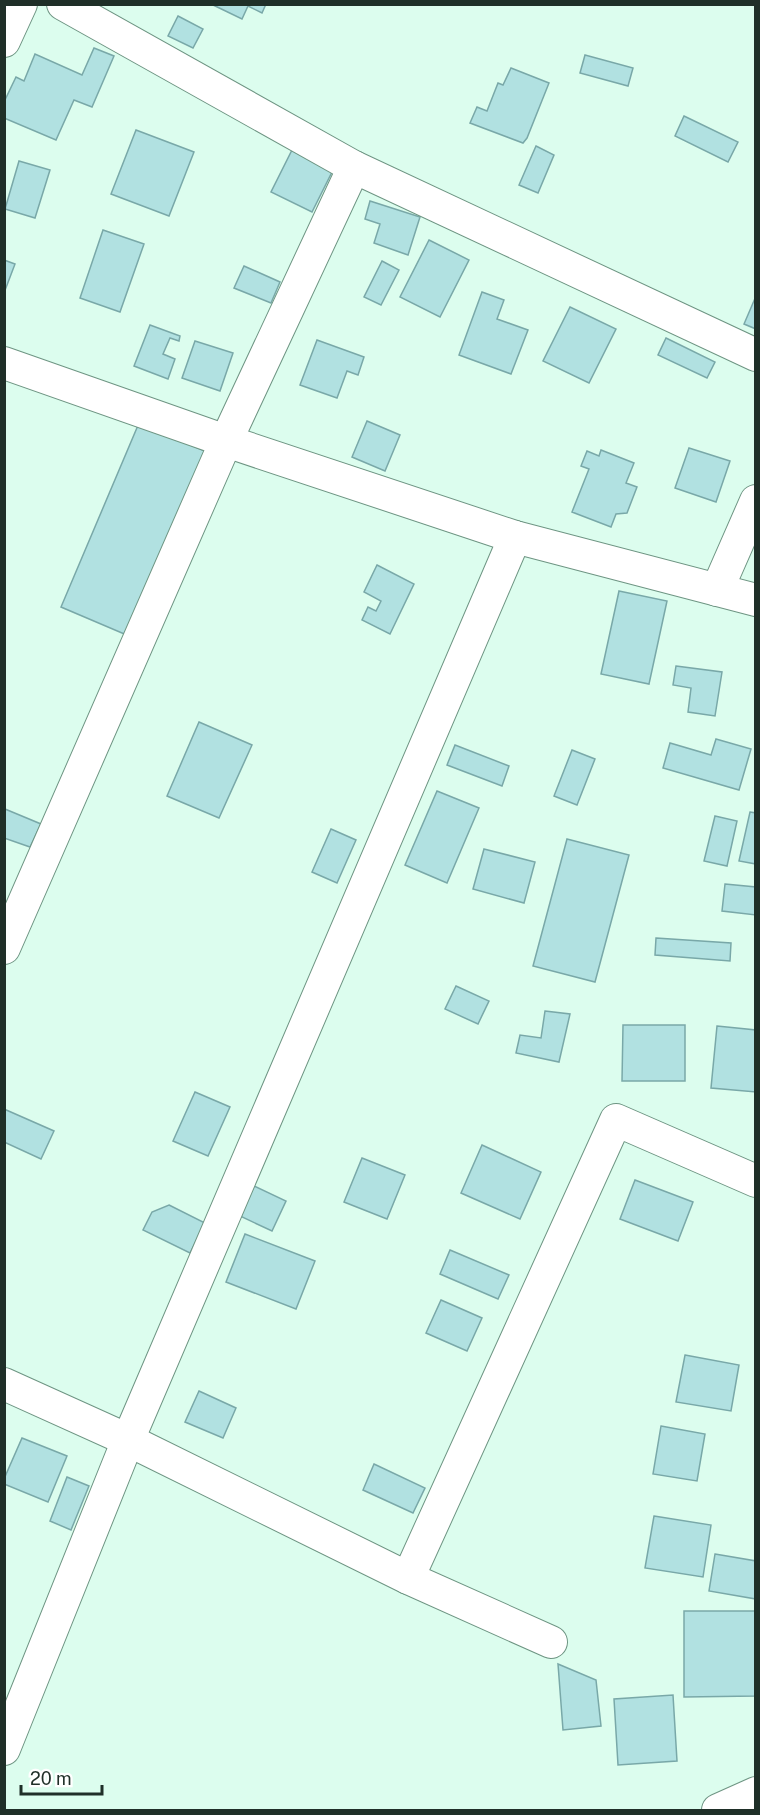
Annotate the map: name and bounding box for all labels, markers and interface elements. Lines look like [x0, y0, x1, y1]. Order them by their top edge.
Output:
scale bar [21, 1758, 102, 1796]
text: 20 m [30, 1768, 72, 1789]

